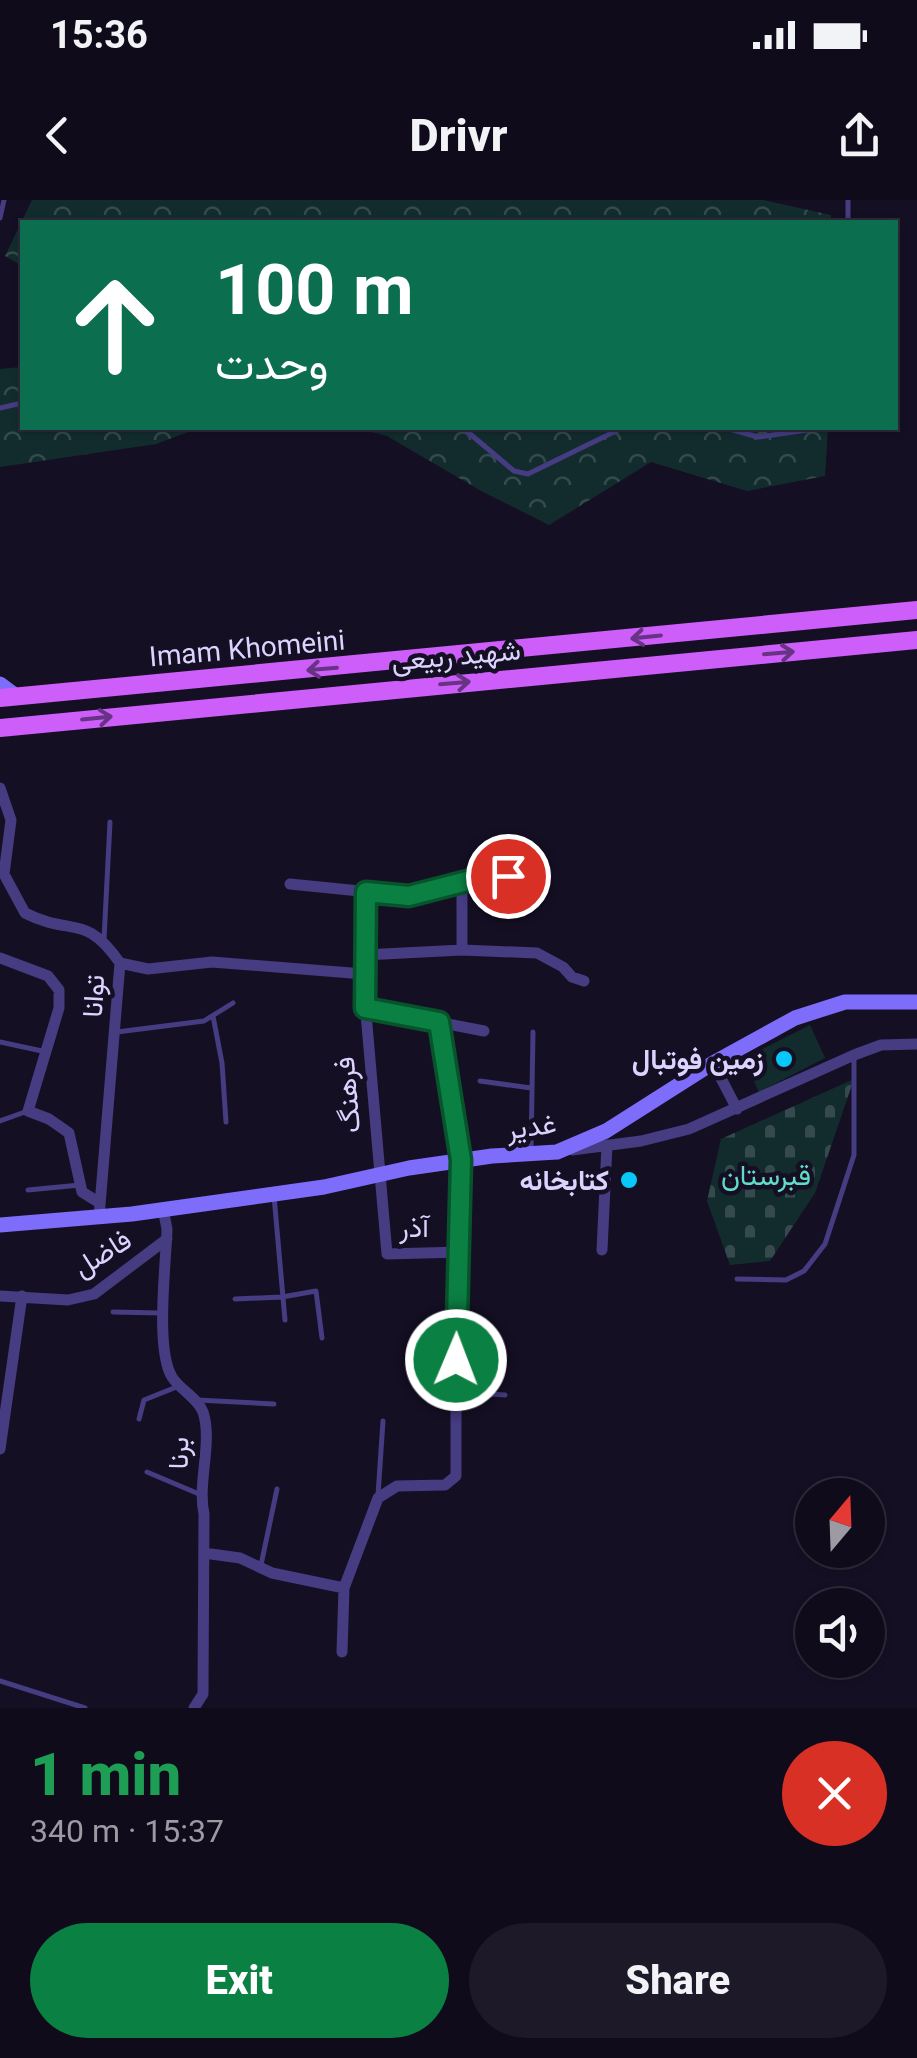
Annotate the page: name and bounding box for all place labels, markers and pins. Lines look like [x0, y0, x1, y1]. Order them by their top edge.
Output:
pin [466, 834, 551, 919]
place label: زمین فوتبال [632, 1043, 764, 1077]
marker: زمین فوتبال [773, 1048, 795, 1070]
place label: کتابخانه [519, 1164, 609, 1197]
marker: کتابخانه [618, 1169, 640, 1191]

